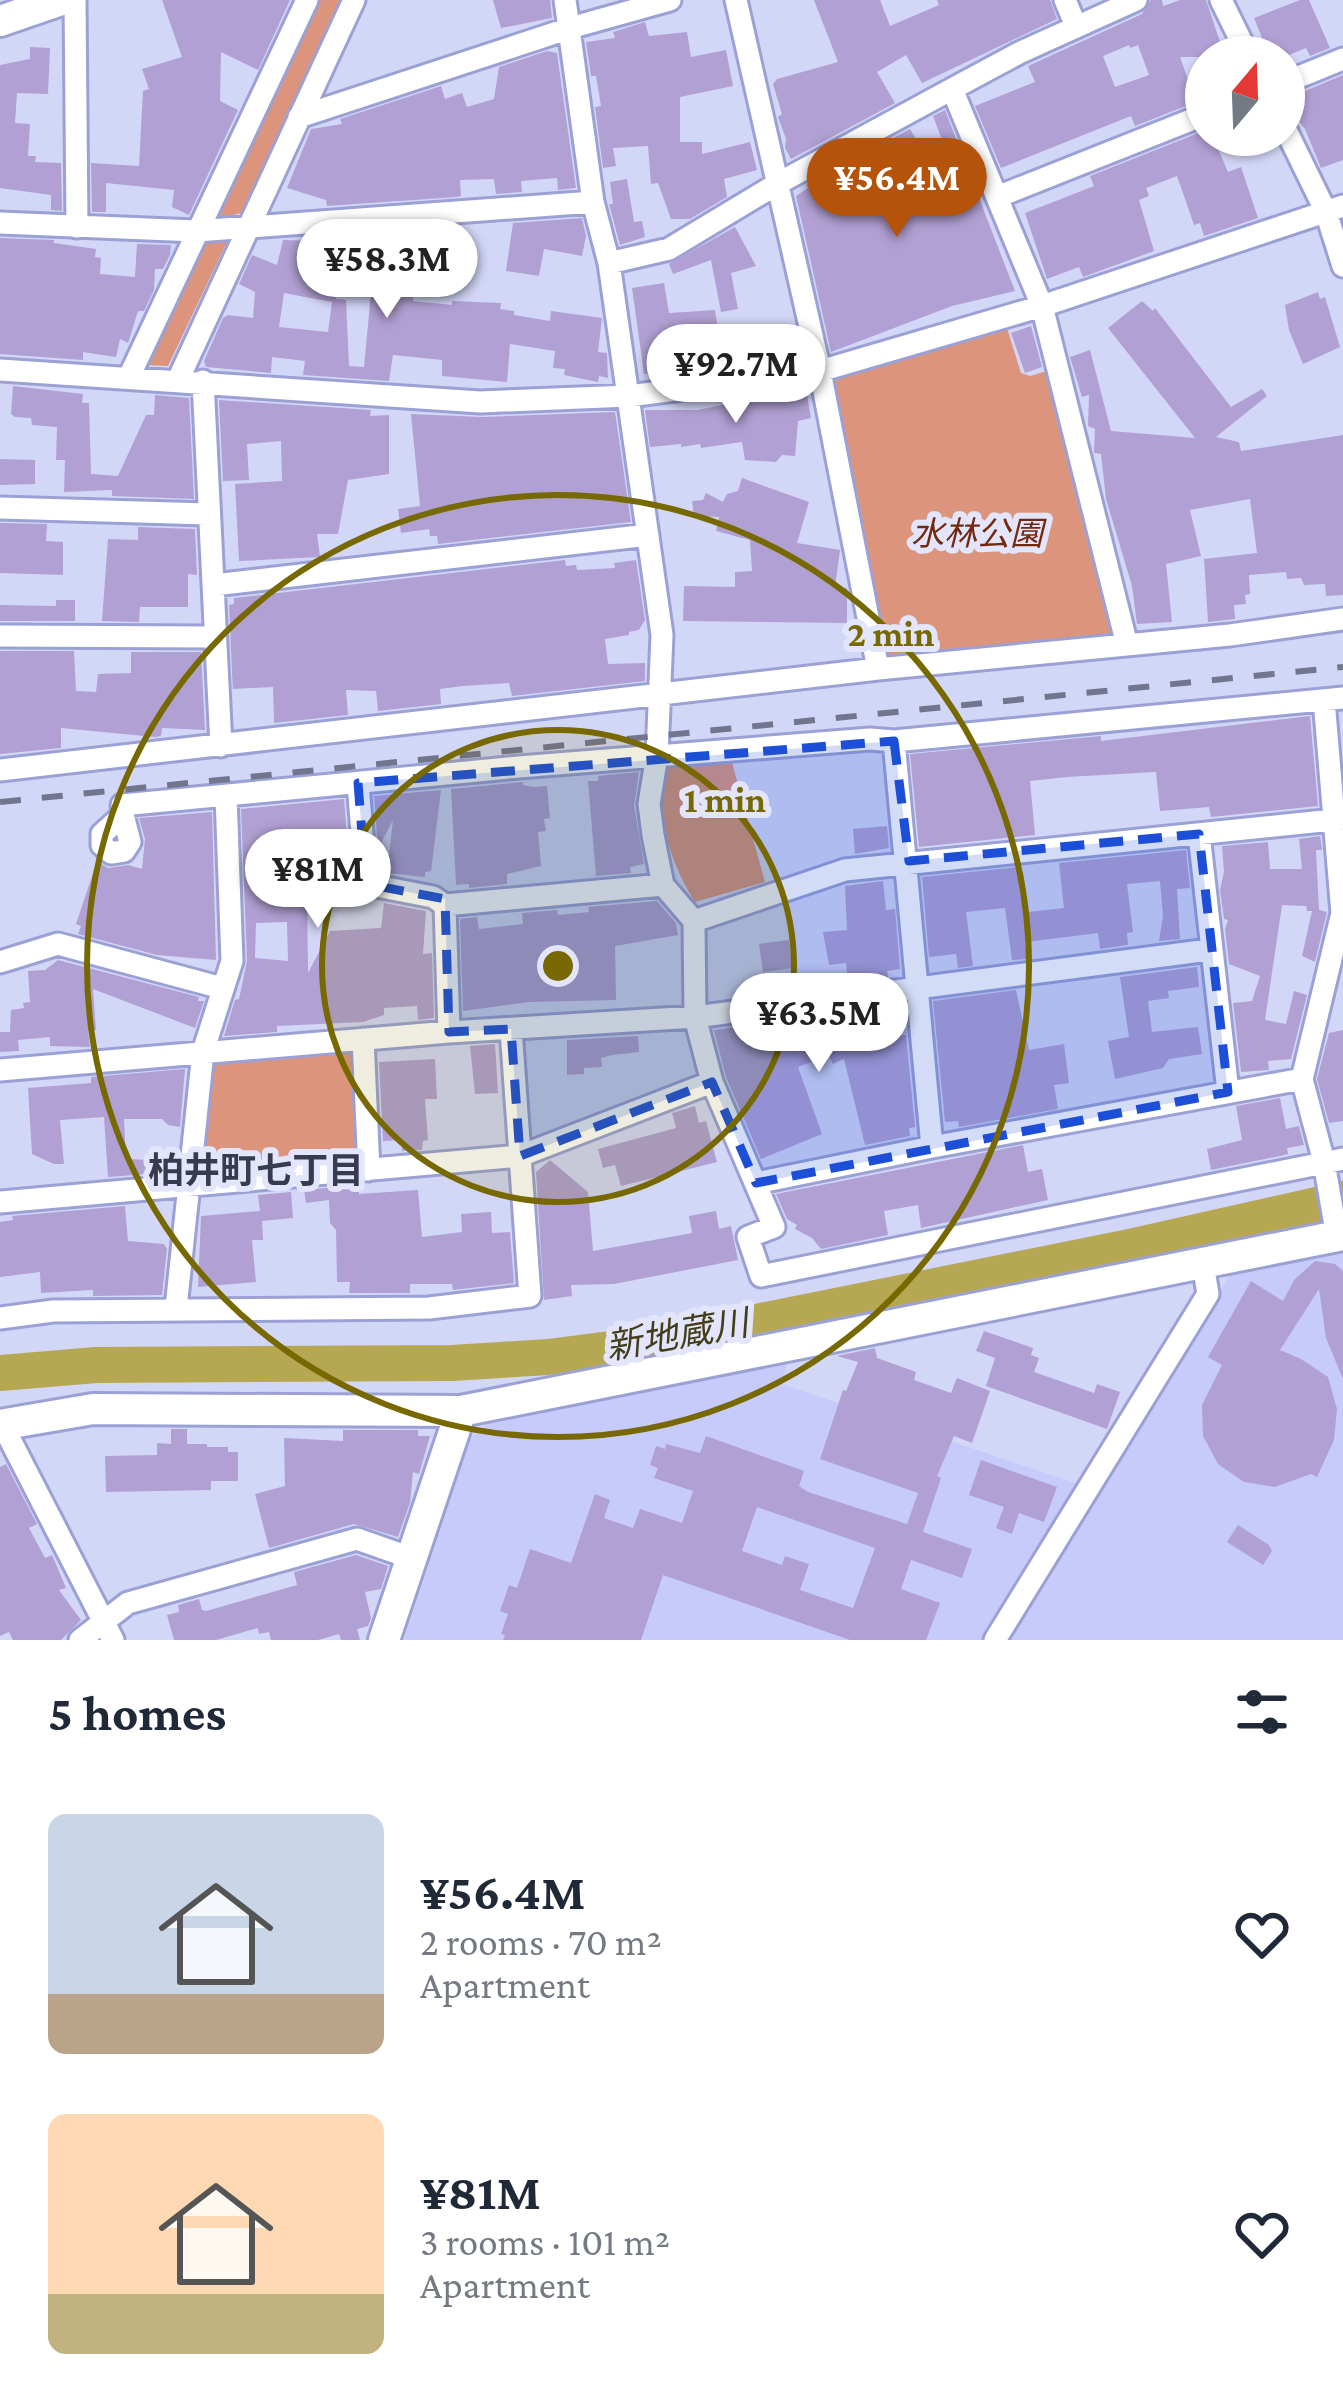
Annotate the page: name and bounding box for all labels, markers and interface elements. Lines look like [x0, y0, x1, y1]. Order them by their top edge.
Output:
north arrow [1185, 36, 1305, 156]
map controls [1185, 36, 1305, 156]
pin: ¥56.4M [799, 138, 995, 240]
text: ¥56.4M [834, 155, 960, 198]
pin: ¥58.3M [289, 219, 485, 321]
text: ¥58.3M [324, 236, 450, 279]
pin: ¥92.7M [638, 324, 834, 426]
text: ¥92.7M [673, 341, 799, 384]
park label: 水林公園 [911, 515, 1047, 552]
text: 2 min [848, 614, 935, 654]
text: 1 min [684, 780, 766, 820]
pin: ¥81M [247, 829, 389, 931]
text: ¥81M [272, 846, 364, 889]
centre of rings [537, 945, 579, 987]
pin: ¥63.5M [721, 973, 917, 1075]
text: ¥63.5M [757, 990, 881, 1033]
district label: 柏井町七丁目 [148, 1151, 364, 1191]
water label: 新地蔵川 [603, 1302, 755, 1367]
icon: filters [1229, 1679, 1295, 1745]
text: 5 homes [48, 1684, 226, 1741]
icon: home [144, 1862, 288, 2006]
text: ¥56.4M [420, 1863, 585, 1920]
icon: heart [1229, 1901, 1295, 1967]
text: 2 rooms · 70 m² [420, 1920, 662, 1963]
text: Apartment [420, 1963, 590, 2006]
icon: home [144, 2162, 288, 2306]
text: ¥81M [420, 2163, 541, 2220]
icon: heart [1229, 2201, 1295, 2267]
text: 3 rooms · 101 m² [420, 2220, 670, 2263]
text: Apartment [420, 2263, 590, 2306]

